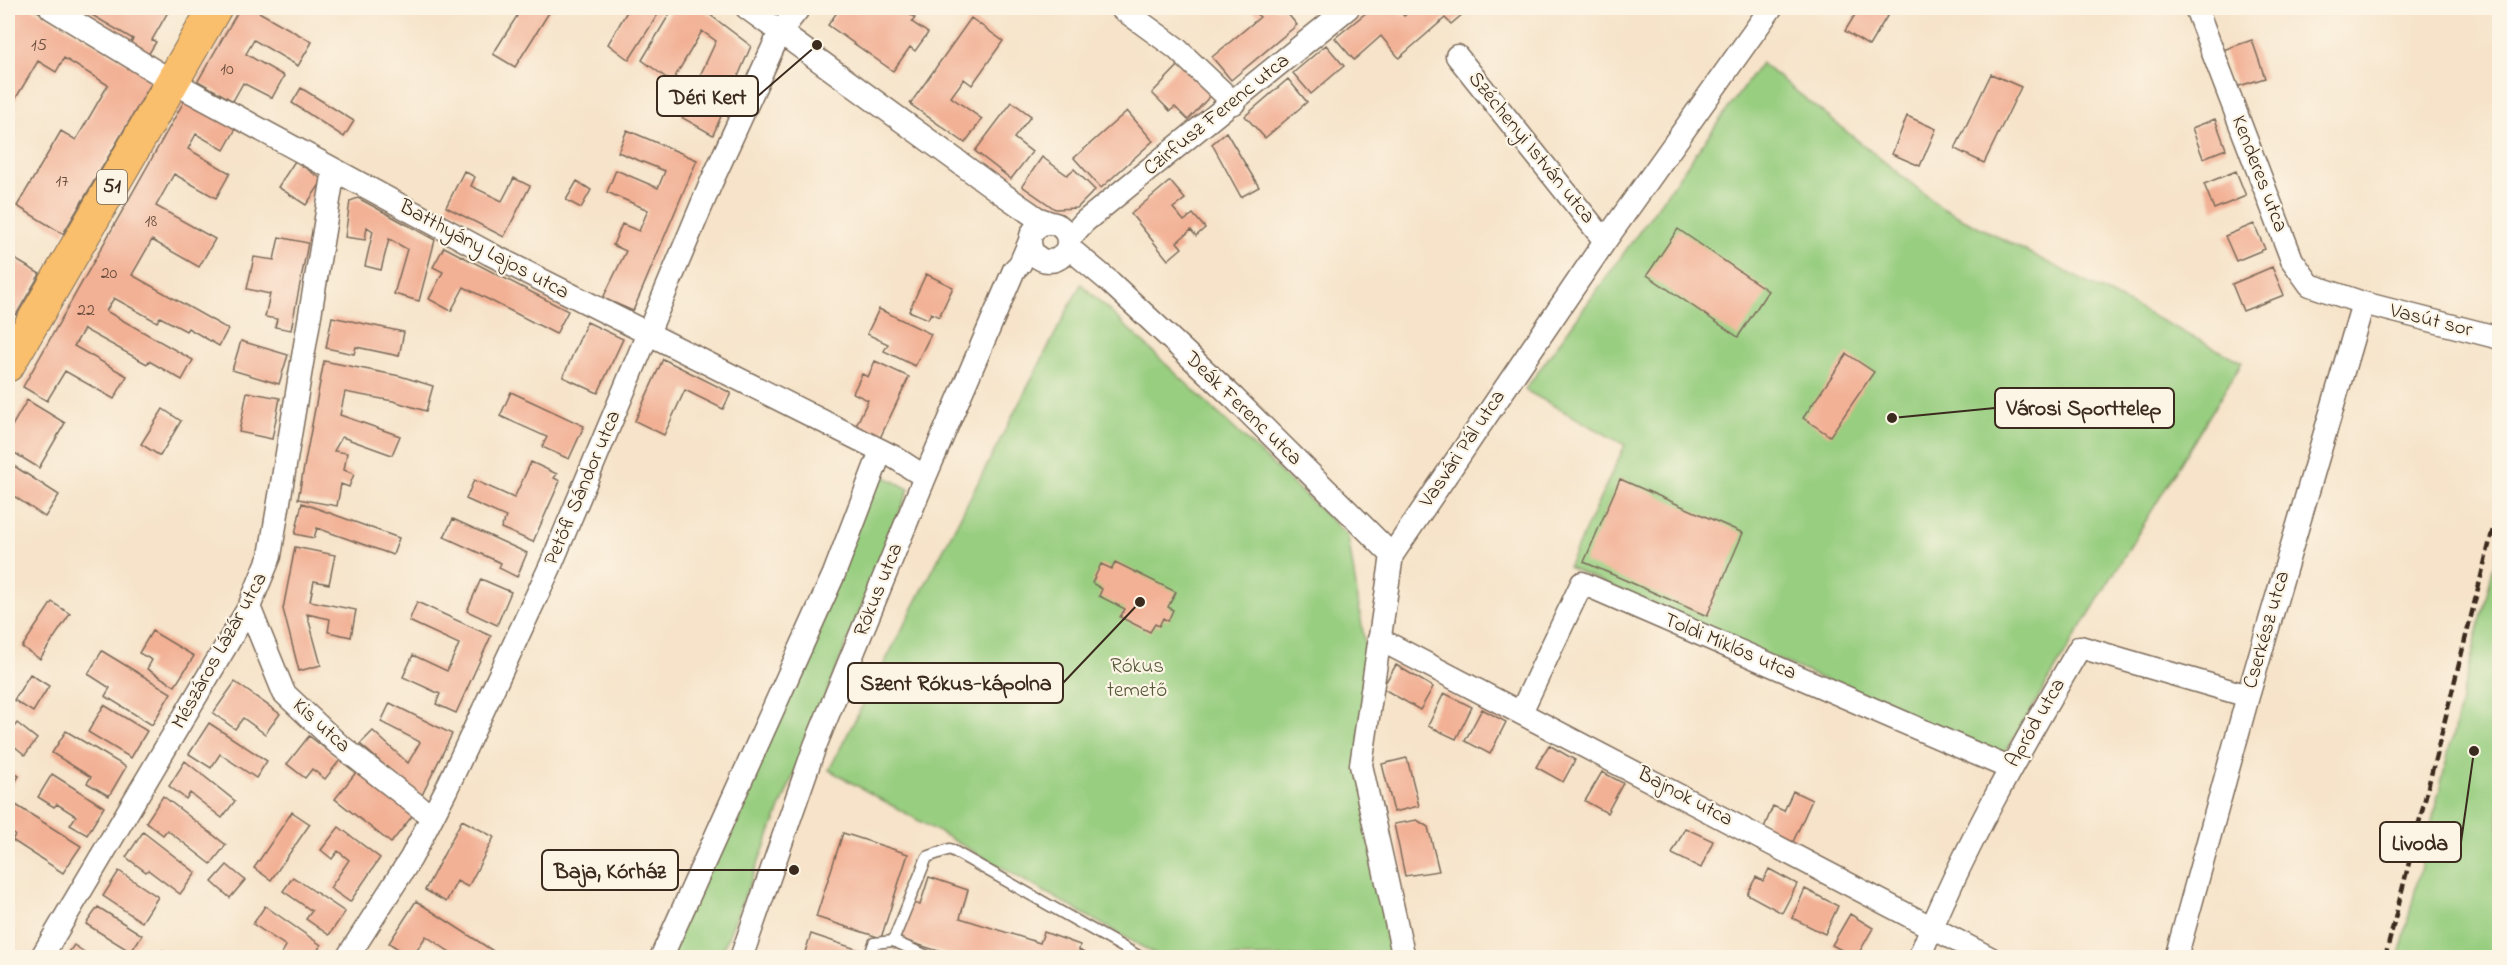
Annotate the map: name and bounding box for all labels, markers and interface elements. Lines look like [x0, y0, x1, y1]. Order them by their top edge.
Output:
house number: 15 [31, 33, 47, 59]
street label: Czirfusz Ferenc utca [1137, 47, 1297, 183]
house number: 10 [220, 57, 234, 83]
street label: Széchenyi István utca [1459, 65, 1602, 232]
callout: Déri Kert [657, 76, 758, 116]
text: Déri Kert [668, 83, 747, 115]
street label: Kenderes utca [2223, 111, 2295, 237]
house number: 17 [55, 169, 69, 195]
road number: 51 [97, 170, 127, 204]
street label: Batthyány Lajos utca [392, 192, 574, 309]
house number: 18 [145, 209, 157, 235]
house number: 20 [101, 261, 118, 287]
street label: Vasút sor [2386, 296, 2476, 346]
house number: 22 [77, 298, 95, 324]
street label: Deák Ferenc utca [1177, 344, 1309, 473]
street label: Vasvári Pál utca [1412, 384, 1514, 515]
callout: Városi Sporttelep [1995, 388, 2174, 428]
text: Városi Sporttelep [2006, 394, 2161, 426]
street label: Petőfi Sándor utca [537, 406, 629, 570]
street label: Rókus utca [847, 539, 911, 641]
street label: Mészáros Lázár utca [164, 567, 276, 735]
street label: Cserkész utca [2236, 568, 2298, 692]
street label: Toldi Miklós utca [1659, 606, 1801, 688]
park label: Rókus temető [1107, 652, 1167, 706]
callout: Szent Rókus-kápolna [848, 663, 1063, 703]
text: Szent Rókus-kápolna [860, 669, 1052, 701]
street label: Apród utca [1998, 673, 2074, 773]
street label: Kis utca [285, 692, 357, 760]
street label: Bajnok utca [1631, 759, 1738, 835]
callout: Livoda [2380, 822, 2461, 862]
text: Livoda [2392, 829, 2448, 861]
callout: Baja, Kórház [542, 850, 678, 890]
text: Baja, Kórház [553, 857, 667, 889]

